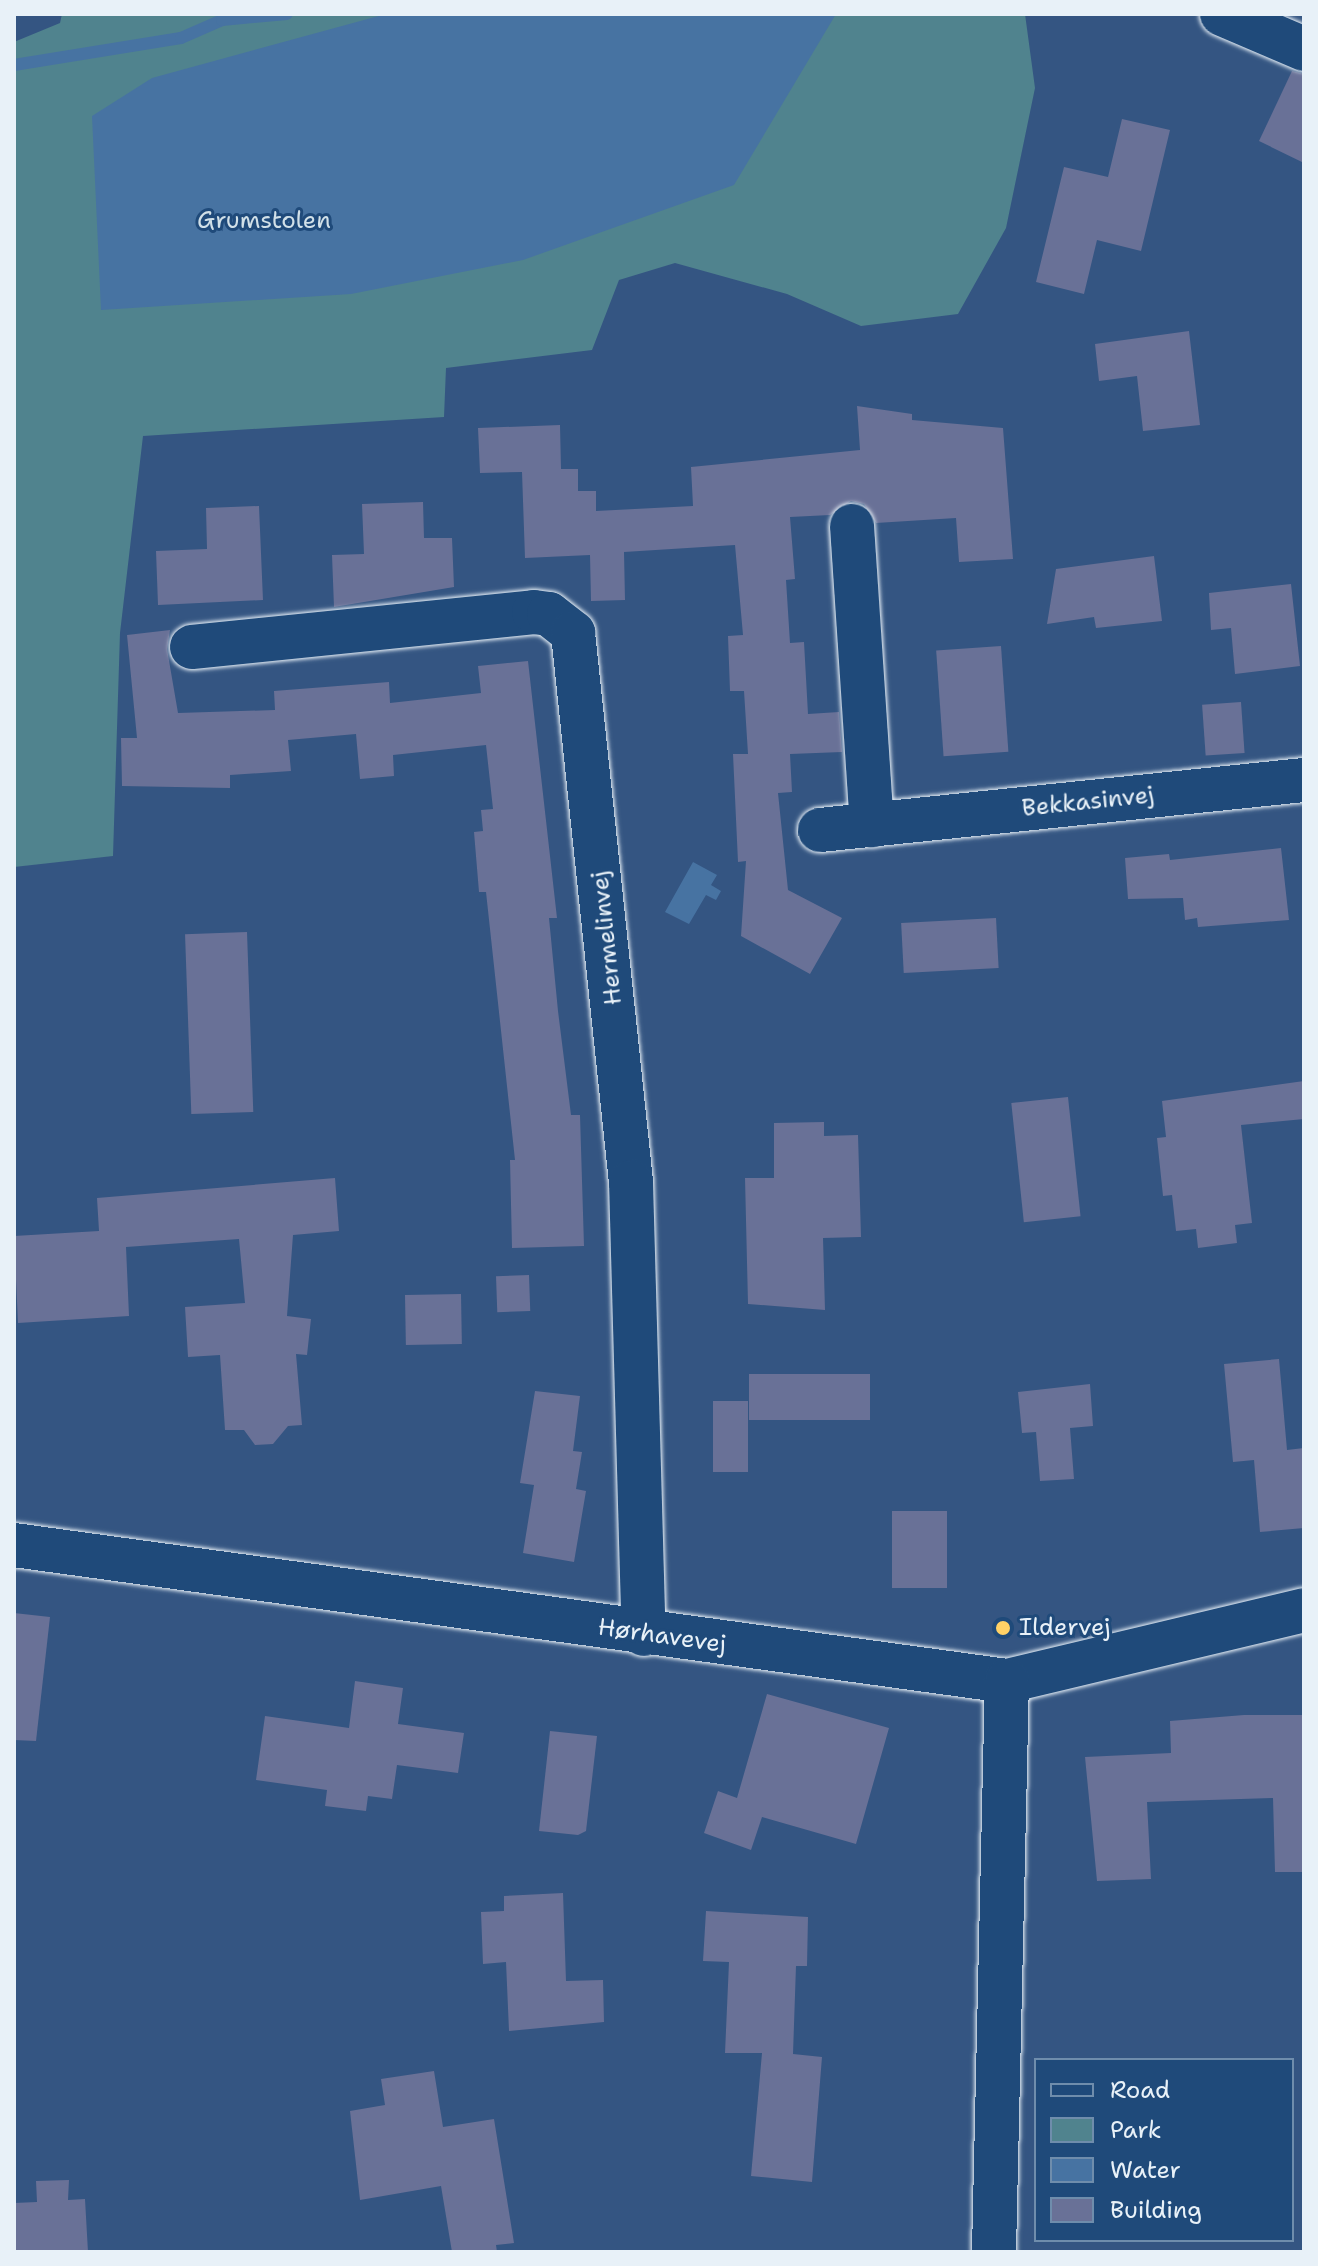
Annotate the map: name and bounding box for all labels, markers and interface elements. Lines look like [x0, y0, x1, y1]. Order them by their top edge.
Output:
park label: Grumstolen [197, 207, 331, 235]
street label: Bekkasinvej [1020, 781, 1156, 823]
street label: Hermelinvej [586, 869, 628, 1007]
street label: Hørhavevej [596, 1613, 728, 1659]
place label: Ildervej [1019, 1614, 1111, 1642]
marker: Ildervej [994, 1619, 1012, 1637]
legend [1034, 2058, 1294, 2242]
text: Road [1110, 2074, 1170, 2106]
text: Park [1110, 2114, 1162, 2146]
text: Water [1110, 2154, 1181, 2186]
text: Building [1110, 2194, 1202, 2226]

